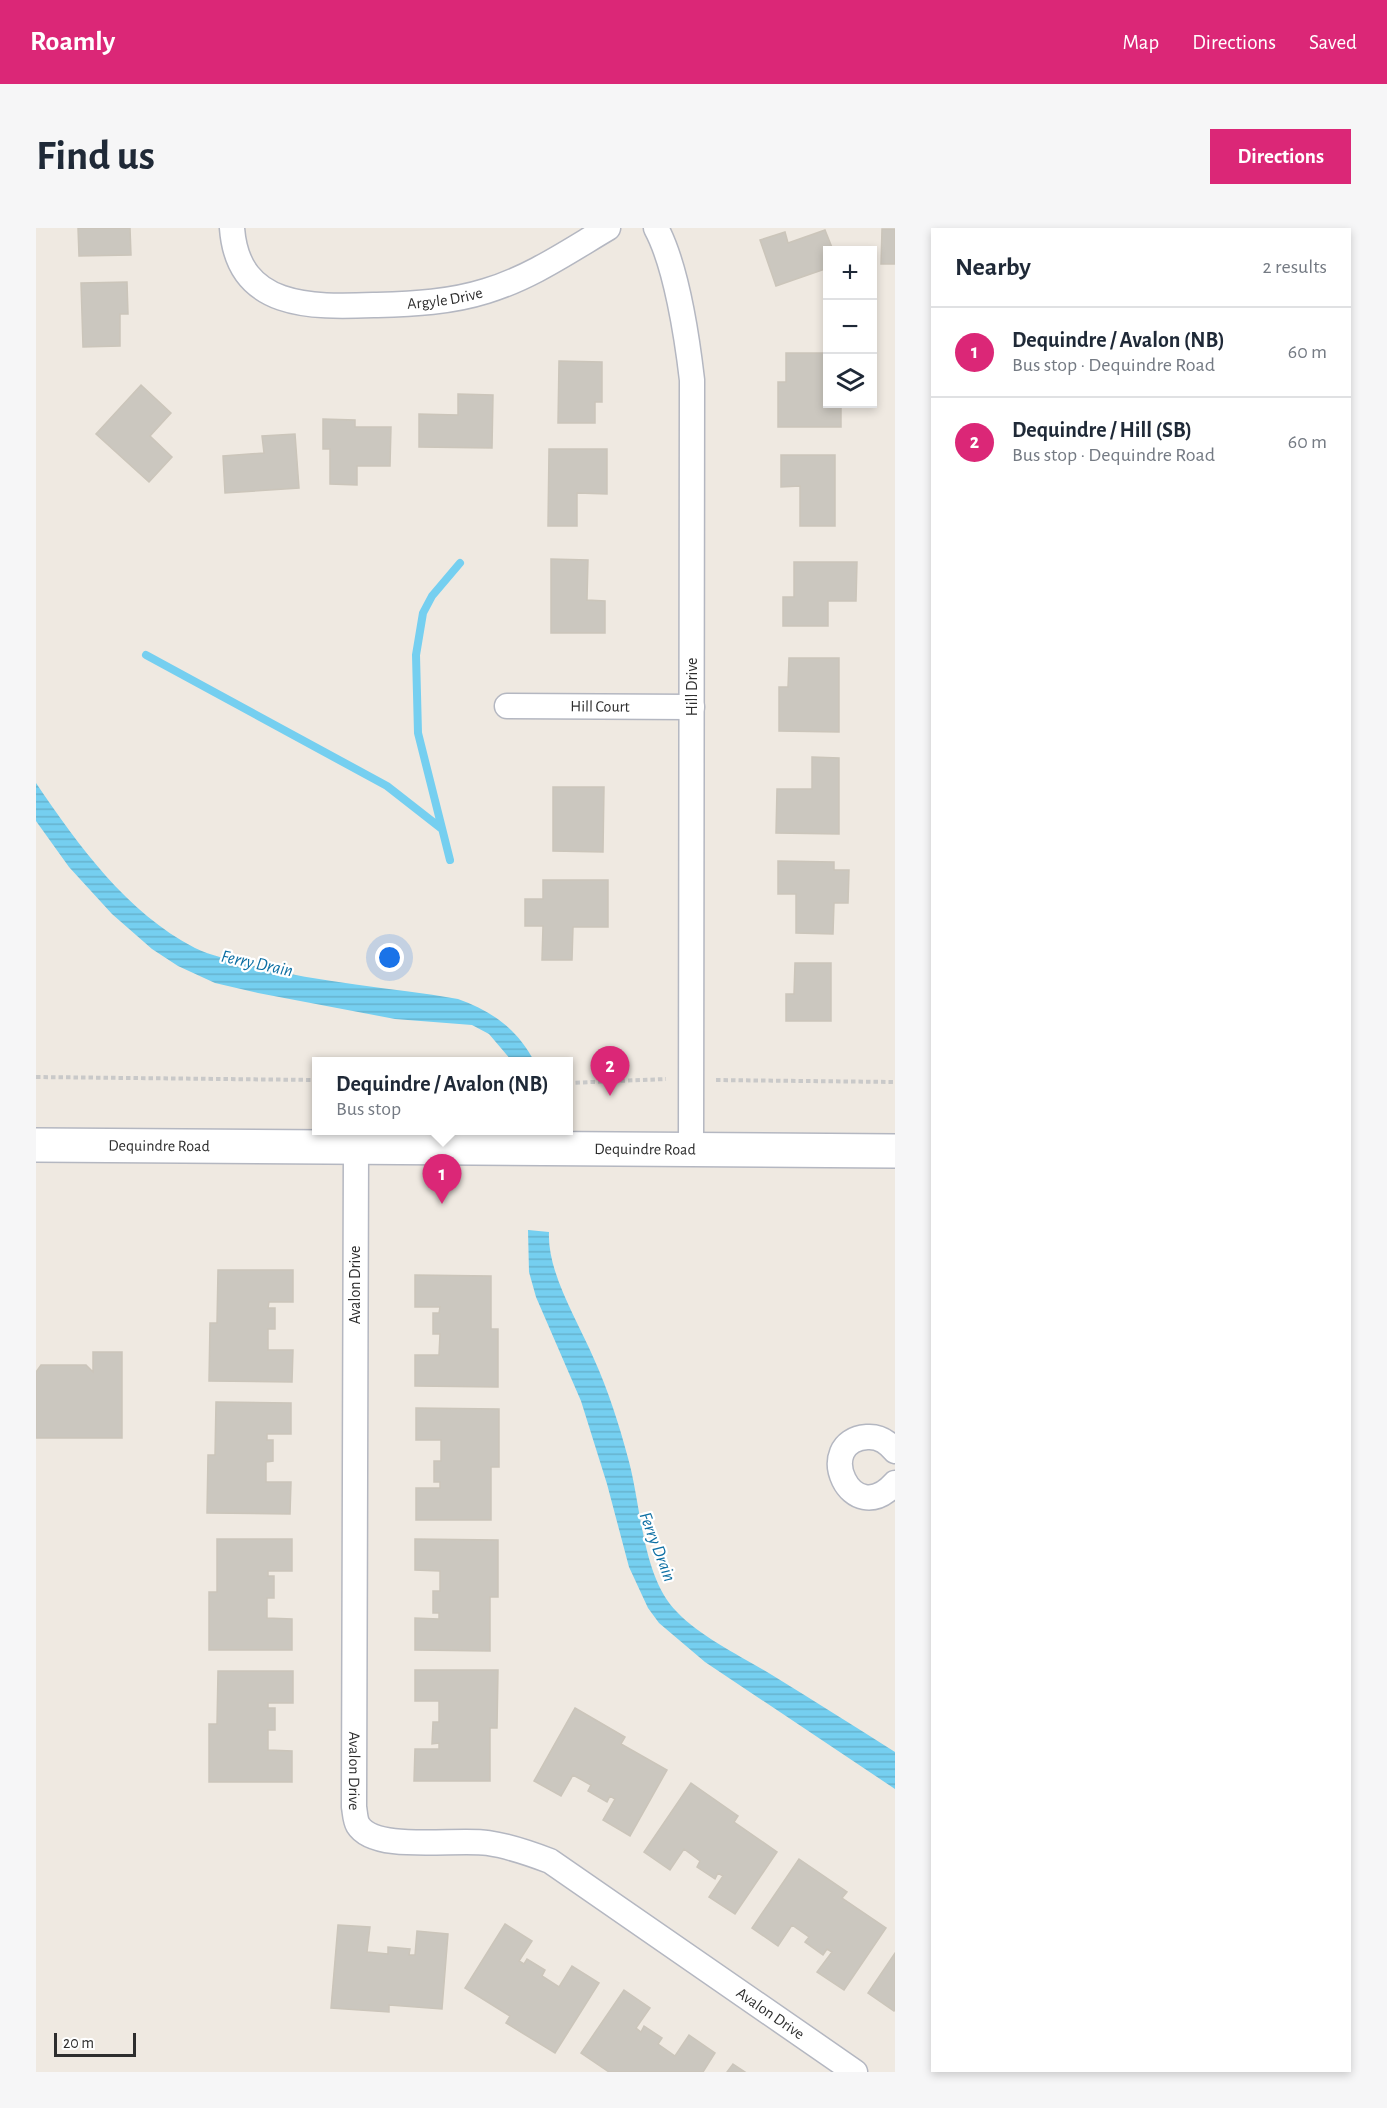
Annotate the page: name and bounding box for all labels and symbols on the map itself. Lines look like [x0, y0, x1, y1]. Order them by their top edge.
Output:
street label: Argyle Drive [407, 284, 485, 312]
street label: Hill Drive [684, 658, 700, 716]
street label: Hill Court [570, 698, 630, 715]
your location [375, 943, 404, 972]
water label: Ferry Drain [220, 948, 294, 980]
pin: 2 [590, 1046, 630, 1096]
street label: Dequindre Road [108, 1138, 210, 1154]
street label: Dequindre Road [594, 1141, 696, 1158]
pin: 1 [422, 1154, 462, 1204]
street label: Avalon Drive [347, 1246, 363, 1324]
water label: Ferry Drain [636, 1510, 678, 1584]
street label: Avalon Drive [346, 1732, 362, 1810]
street label: Avalon Drive [733, 1984, 807, 2042]
scale bar [54, 2030, 136, 2058]

